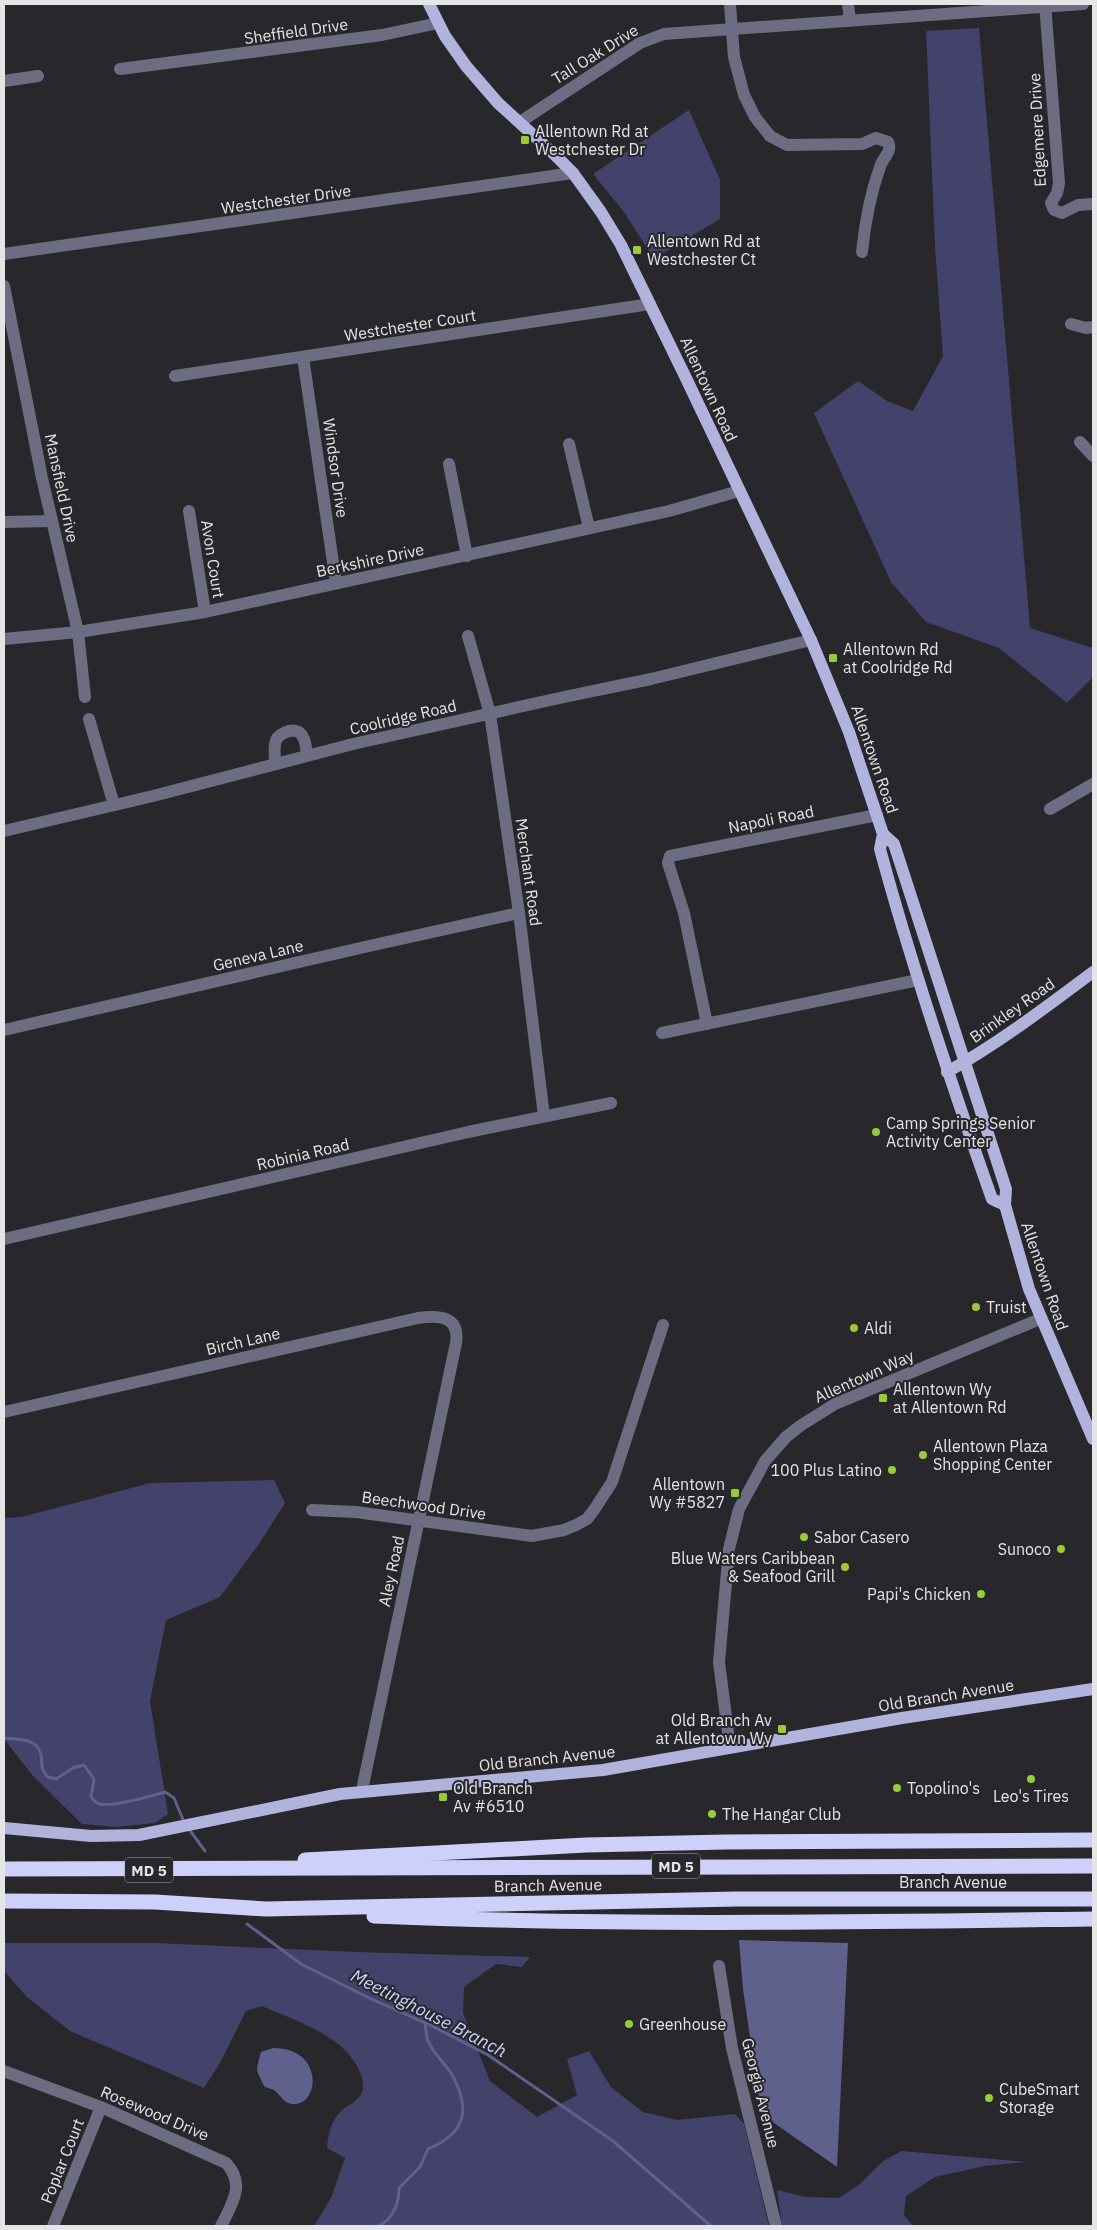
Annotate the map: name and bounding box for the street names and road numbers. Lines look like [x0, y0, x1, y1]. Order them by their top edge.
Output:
street label: Sheffield Drive [243, 14, 349, 48]
street label: Tall Oak Drive [548, 19, 642, 89]
street label: Edgemere Drive [1024, 72, 1050, 187]
street label: Westchester Drive [220, 180, 352, 218]
street label: Westchester Court [343, 305, 477, 345]
street label: Allentown Road [676, 334, 742, 444]
street label: Windsor Drive [319, 417, 353, 519]
street label: Mansfield Drive [41, 432, 83, 544]
street label: Avon Court [197, 518, 229, 600]
street label: Berkshire Drive [314, 539, 426, 581]
street label: Coolridge Road [348, 695, 458, 739]
street label: Allentown Road [847, 702, 903, 816]
street label: Napoli Road [726, 801, 816, 837]
street label: Merchant Road [512, 817, 546, 927]
street label: Geneva Lane [211, 935, 305, 975]
street label: Brinkley Road [966, 973, 1058, 1047]
street label: Robinia Road [255, 1134, 351, 1174]
street label: Allentown Road [1017, 1219, 1073, 1333]
street label: Birch Lane [204, 1323, 282, 1359]
street label: Allentown Way [811, 1345, 917, 1407]
street label: Beechwood Drive [361, 1486, 488, 1524]
street label: Aley Road [374, 1534, 408, 1608]
street label: Old Branch Avenue [877, 1674, 1015, 1716]
street label: Old Branch Avenue [478, 1741, 616, 1775]
road number: MD 5 [652, 1854, 700, 1878]
road number: MD 5 [125, 1858, 173, 1882]
street label: Branch Avenue [899, 1872, 1007, 1892]
street label: Branch Avenue [494, 1874, 602, 1896]
street label: Georgia Avenue [738, 2036, 784, 2150]
street label: Rosewood Drive [98, 2081, 212, 2145]
street label: Poplar Court [36, 2116, 88, 2206]

